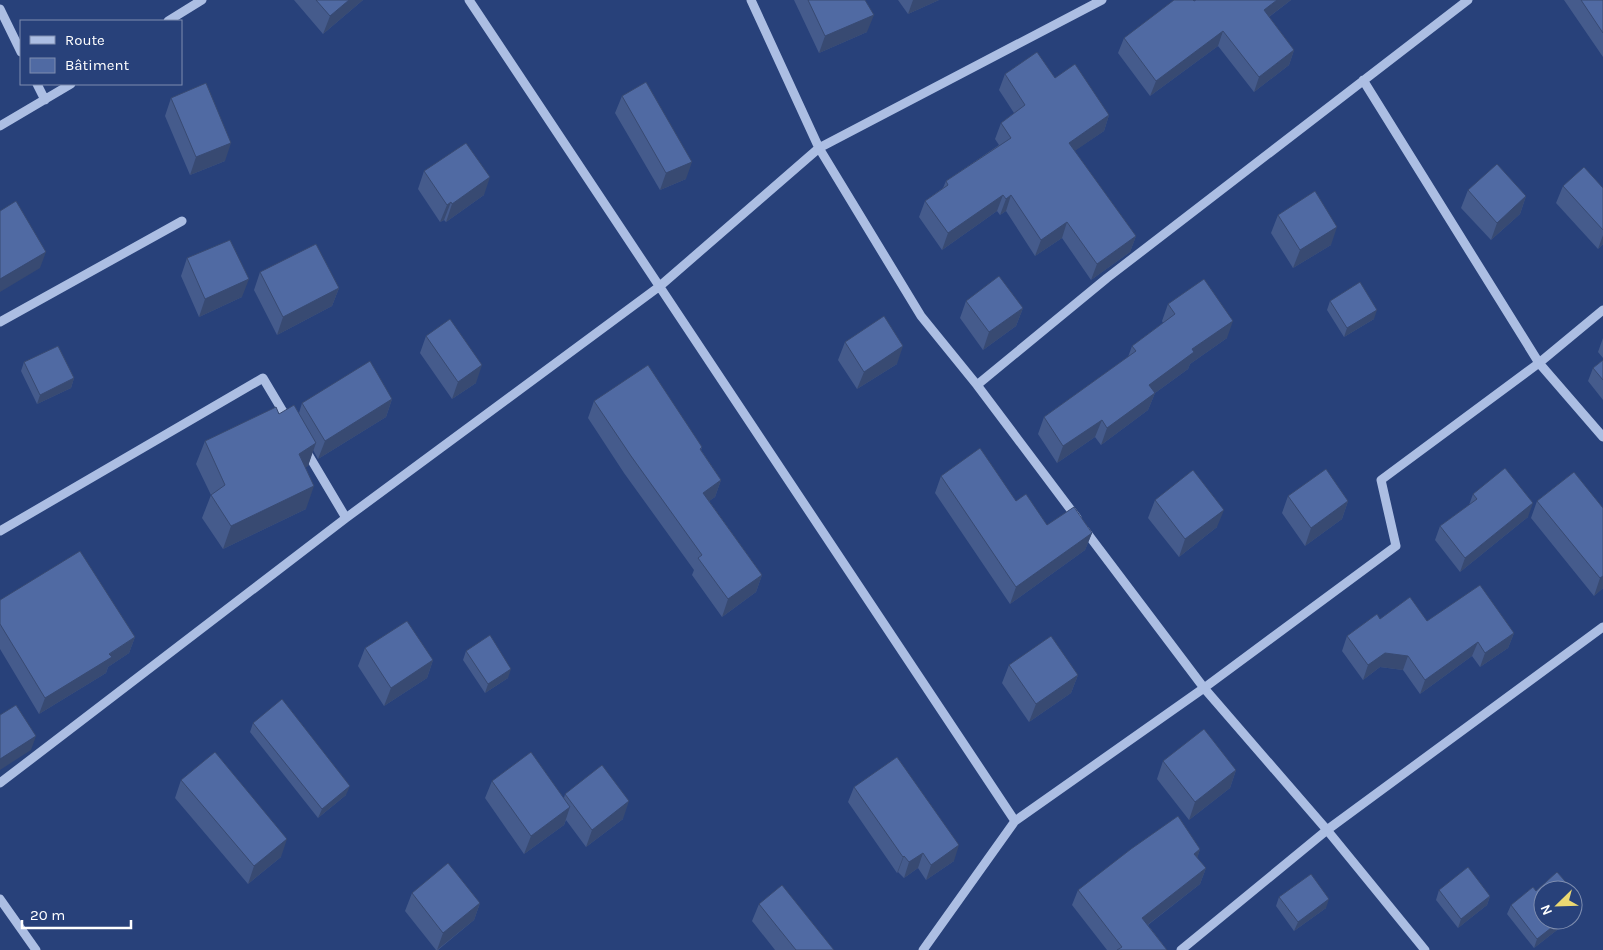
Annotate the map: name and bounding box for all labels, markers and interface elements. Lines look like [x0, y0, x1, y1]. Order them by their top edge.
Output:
legend [20, 20, 182, 85]
text: Route [65, 31, 105, 49]
text: Bâtiment [65, 56, 129, 74]
north arrow [1533, 880, 1583, 930]
scale bar [22, 898, 131, 930]
text: N [1537, 902, 1556, 918]
text: 20 m [30, 906, 65, 924]

